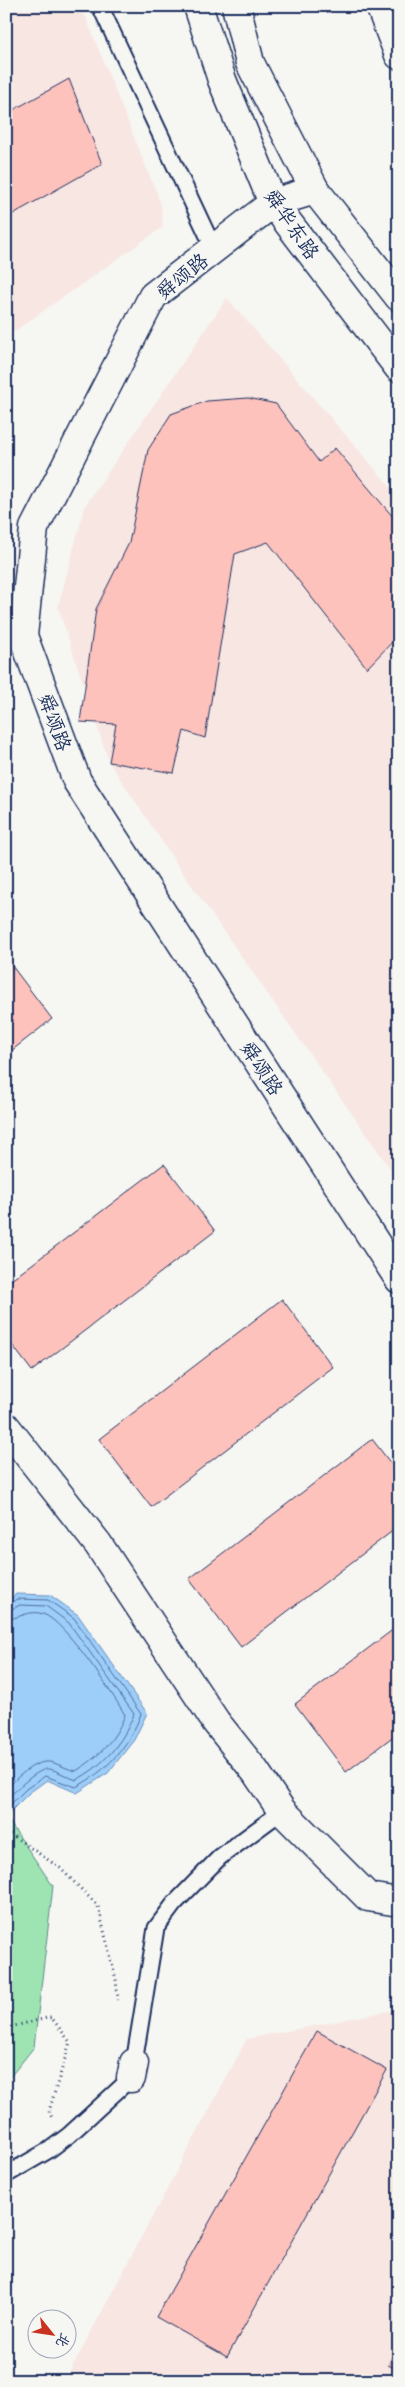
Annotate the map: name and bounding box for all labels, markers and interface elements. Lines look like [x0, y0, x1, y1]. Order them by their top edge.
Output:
street label: 舜华东路 [256, 185, 324, 267]
street label: 舜颂路 [152, 248, 217, 308]
street label: 舜颂路 [29, 690, 76, 757]
street label: 舜颂路 [231, 1037, 288, 1103]
north arrow [28, 2310, 78, 2360]
text: 北 [49, 2328, 74, 2351]

